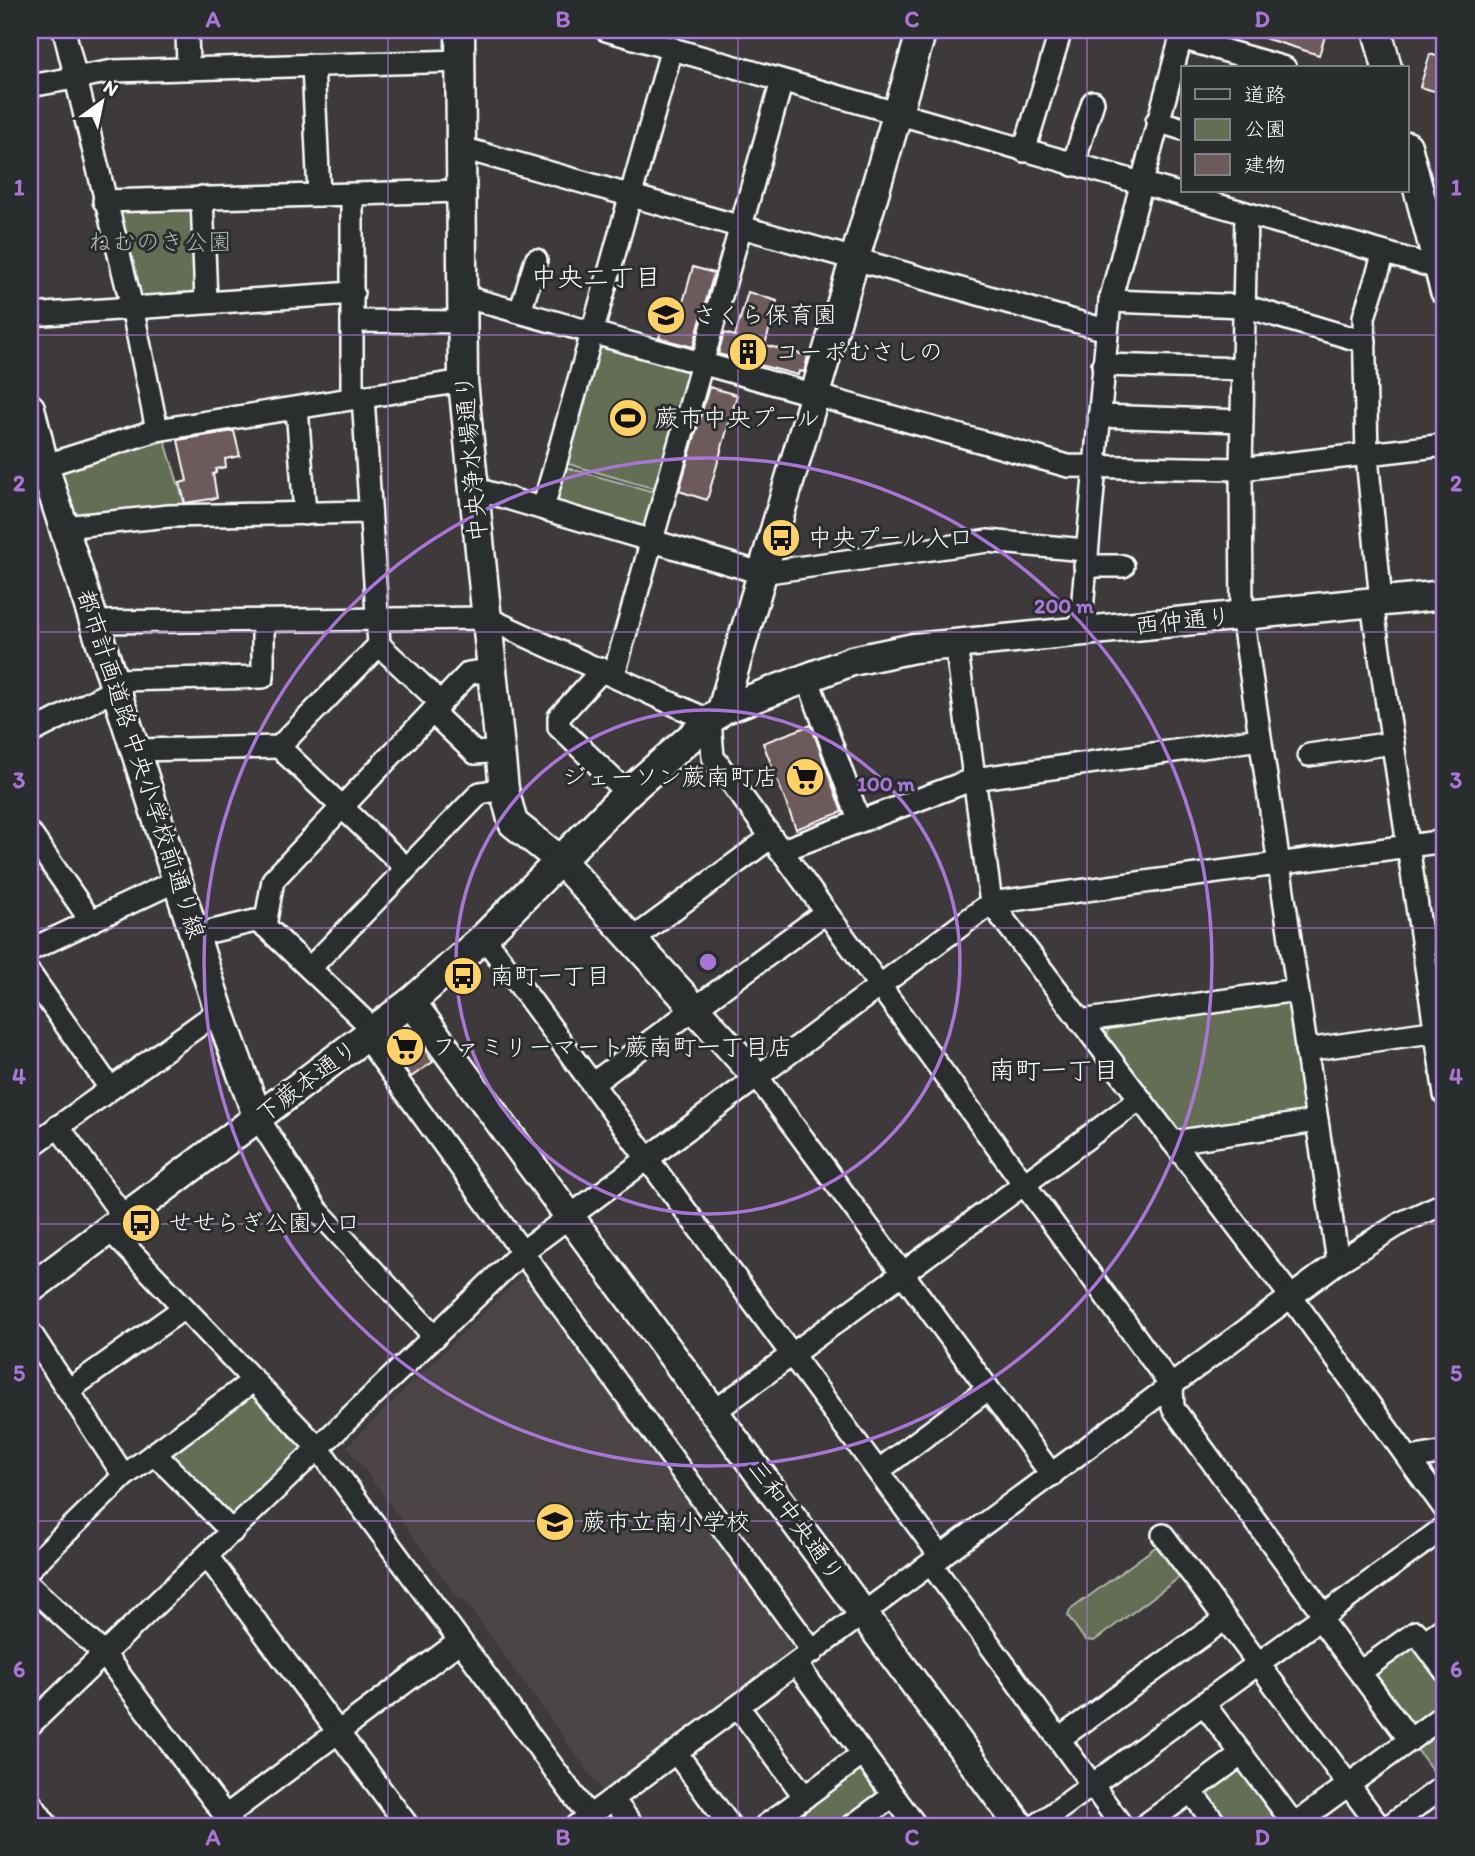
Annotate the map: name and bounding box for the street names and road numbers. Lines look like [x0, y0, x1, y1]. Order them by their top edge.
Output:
street label: 中央浄水場通り [449, 373, 492, 543]
street label: 都市計画道路 中央小学校前通り線 [71, 586, 212, 942]
street label: 西仲通り [1134, 601, 1232, 640]
street label: 下蕨本通り [250, 1033, 363, 1128]
street label: 三和中央通り [742, 1454, 850, 1587]

